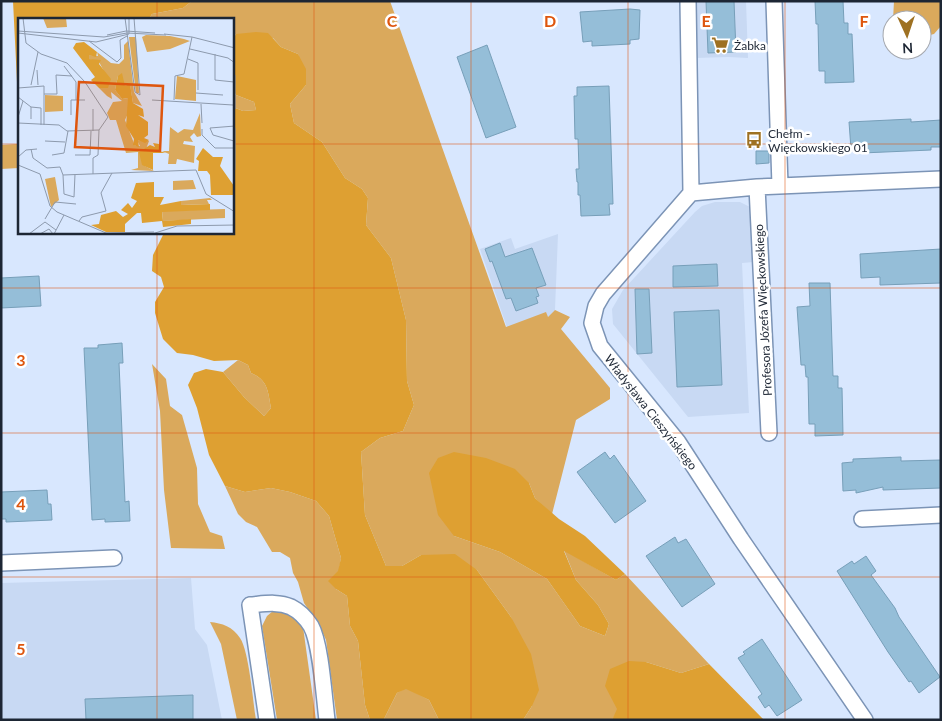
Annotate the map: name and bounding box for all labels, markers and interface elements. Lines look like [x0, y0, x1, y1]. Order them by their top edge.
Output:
north arrow [882, 10, 932, 60]
text: C [387, 11, 398, 30]
text: D [544, 11, 556, 30]
text: E [701, 11, 711, 30]
text: F [859, 11, 869, 30]
inset map [18, 18, 234, 234]
supermarket icon: Żabka [710, 35, 730, 55]
place label: Żabka [734, 38, 766, 53]
text: N [902, 40, 914, 57]
place label: Chełm - Więckowskiego 01 [768, 126, 868, 155]
bus stop icon: Chełm - Więckowskiego 01 [744, 130, 764, 150]
street label: Profesora Józefa Więckowskiego [751, 224, 775, 396]
text: 3 [16, 350, 26, 369]
street label: Władysława Cieszyńskiego [601, 351, 701, 473]
text: 4 [16, 494, 26, 513]
text: 5 [16, 639, 26, 658]

